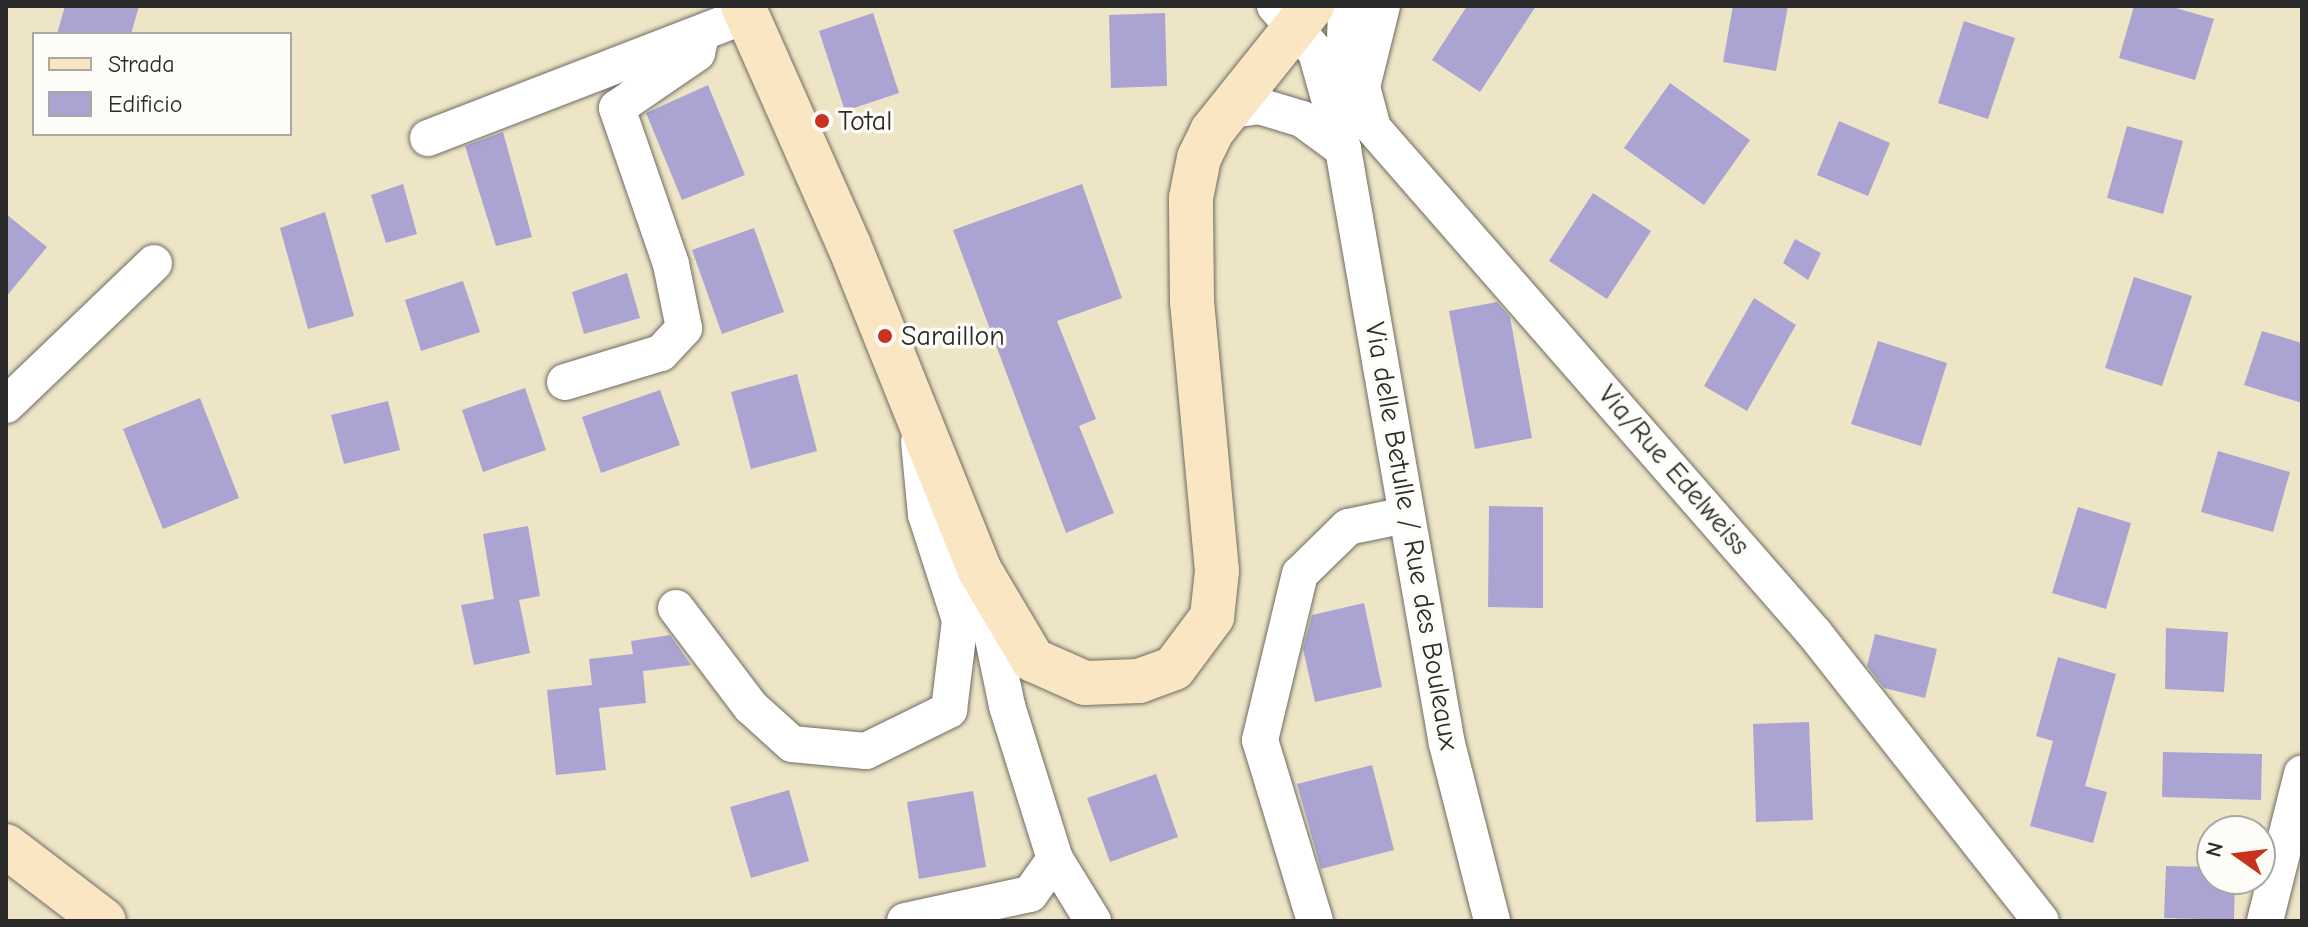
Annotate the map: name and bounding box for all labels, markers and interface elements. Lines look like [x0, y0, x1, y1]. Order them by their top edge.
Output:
legend [32, 32, 292, 136]
text: Strada [108, 50, 175, 78]
text: Edificio [108, 90, 183, 118]
place label: Total [838, 104, 892, 138]
marker: Total [813, 112, 831, 130]
place label: Saraillon [901, 319, 1005, 353]
street label: Via delle Betulle / Rue des Bouleaux [1358, 320, 1466, 752]
marker: Saraillon [876, 327, 894, 345]
street label: Via/Rue Edelweiss [1591, 378, 1757, 562]
north arrow [2196, 815, 2276, 895]
text: N [2200, 840, 2229, 860]

